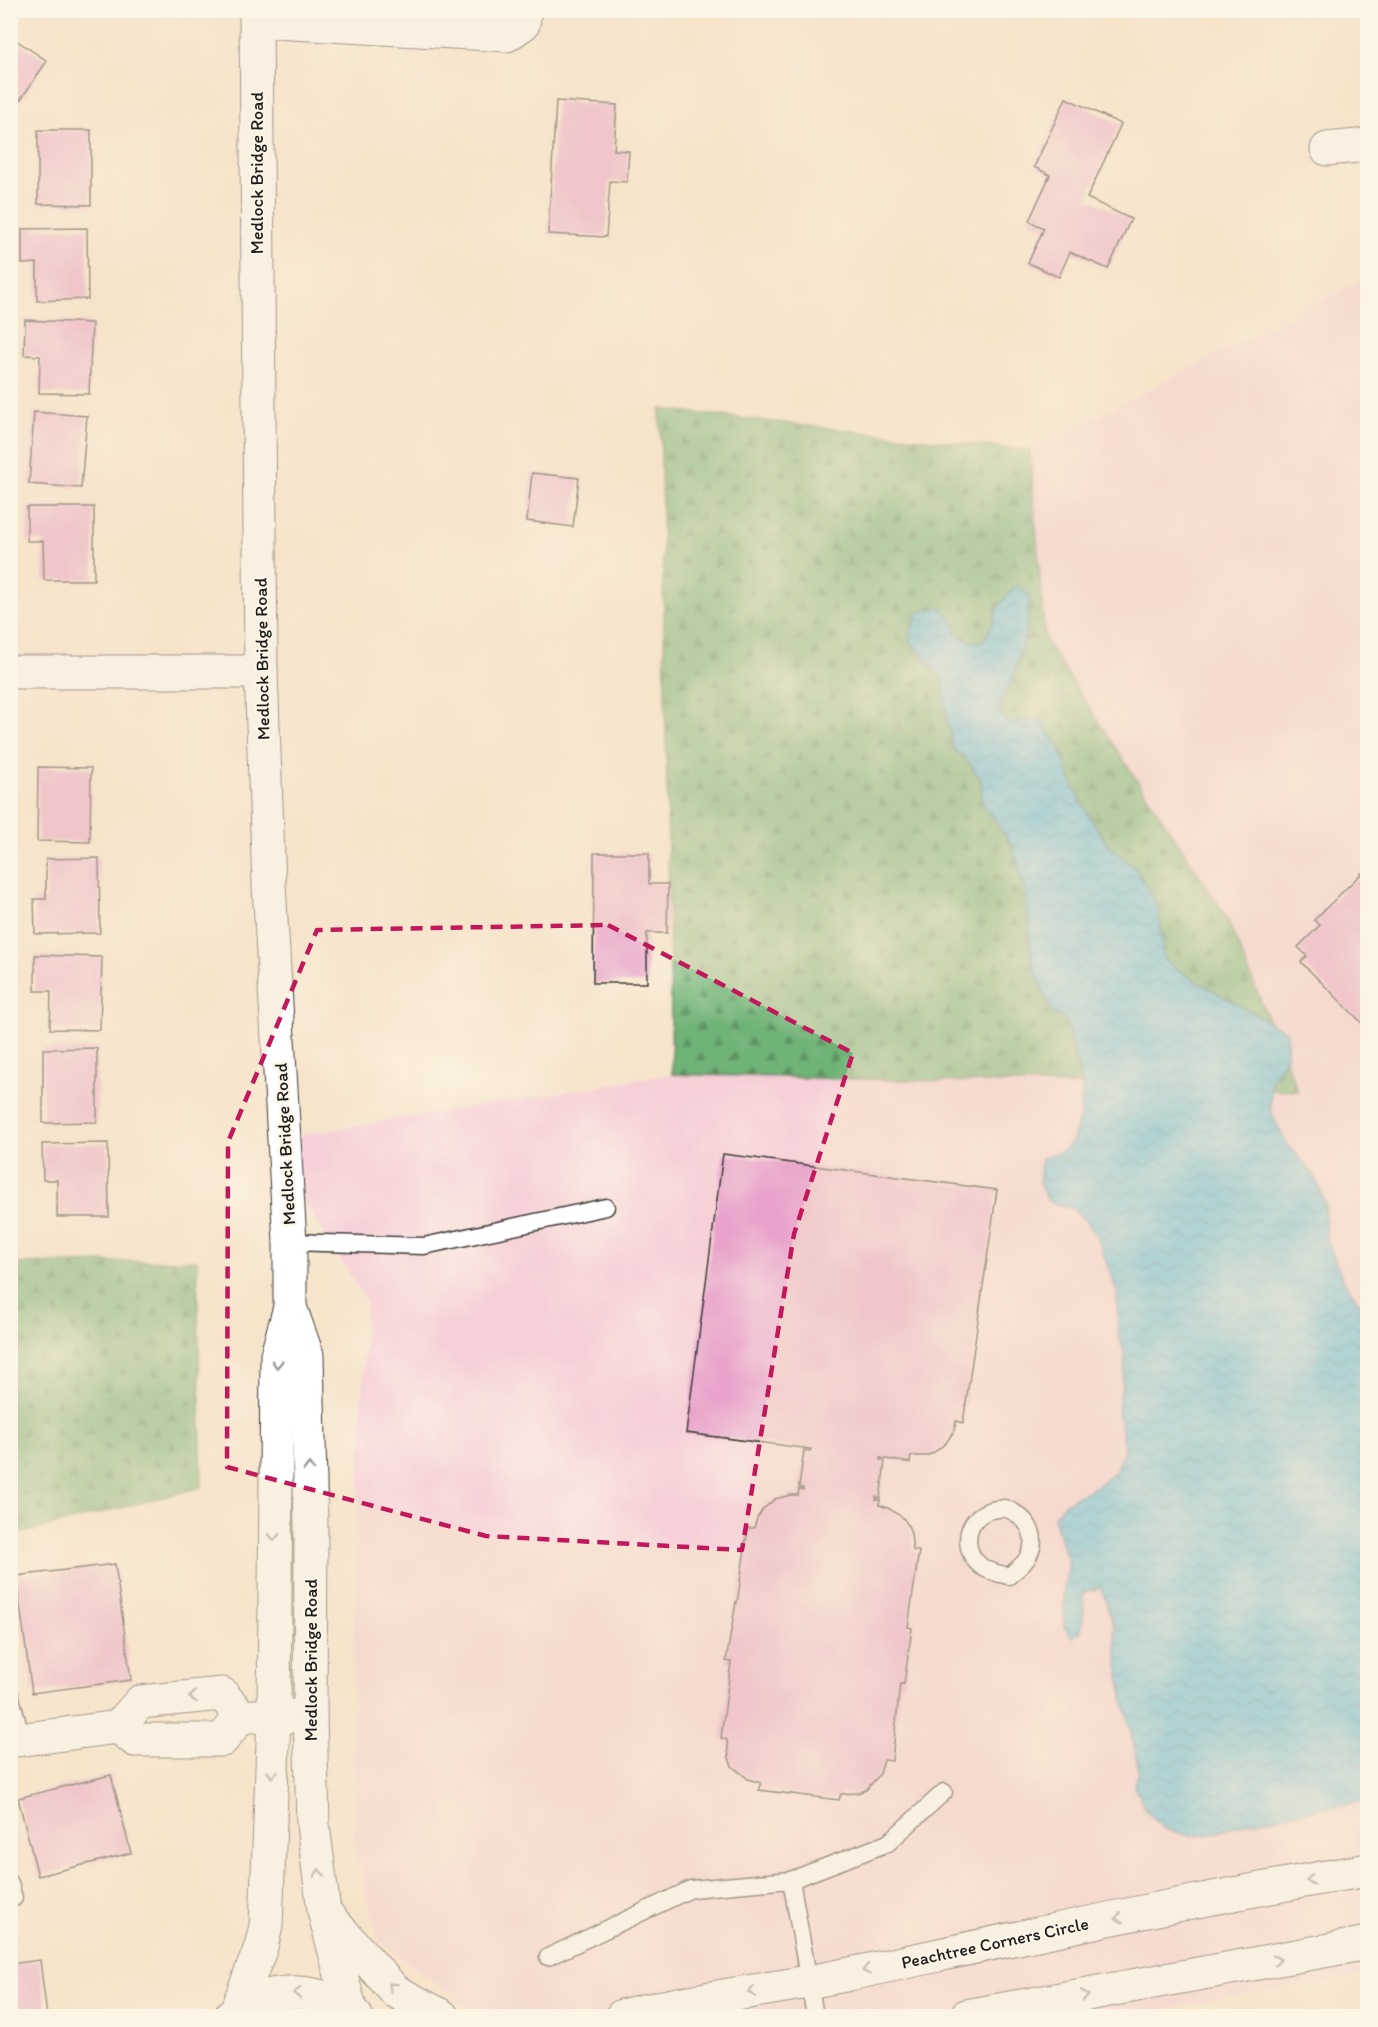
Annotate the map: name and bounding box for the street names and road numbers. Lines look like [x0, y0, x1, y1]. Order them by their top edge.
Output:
street label: Medlock Bridge Road [246, 91, 268, 254]
street label: Medlock Bridge Road [250, 577, 274, 740]
street label: Medlock Bridge Road [270, 1062, 300, 1226]
street label: Medlock Bridge Road [300, 1578, 322, 1741]
street label: Peachtree Corners Circle [899, 1912, 1091, 1974]

